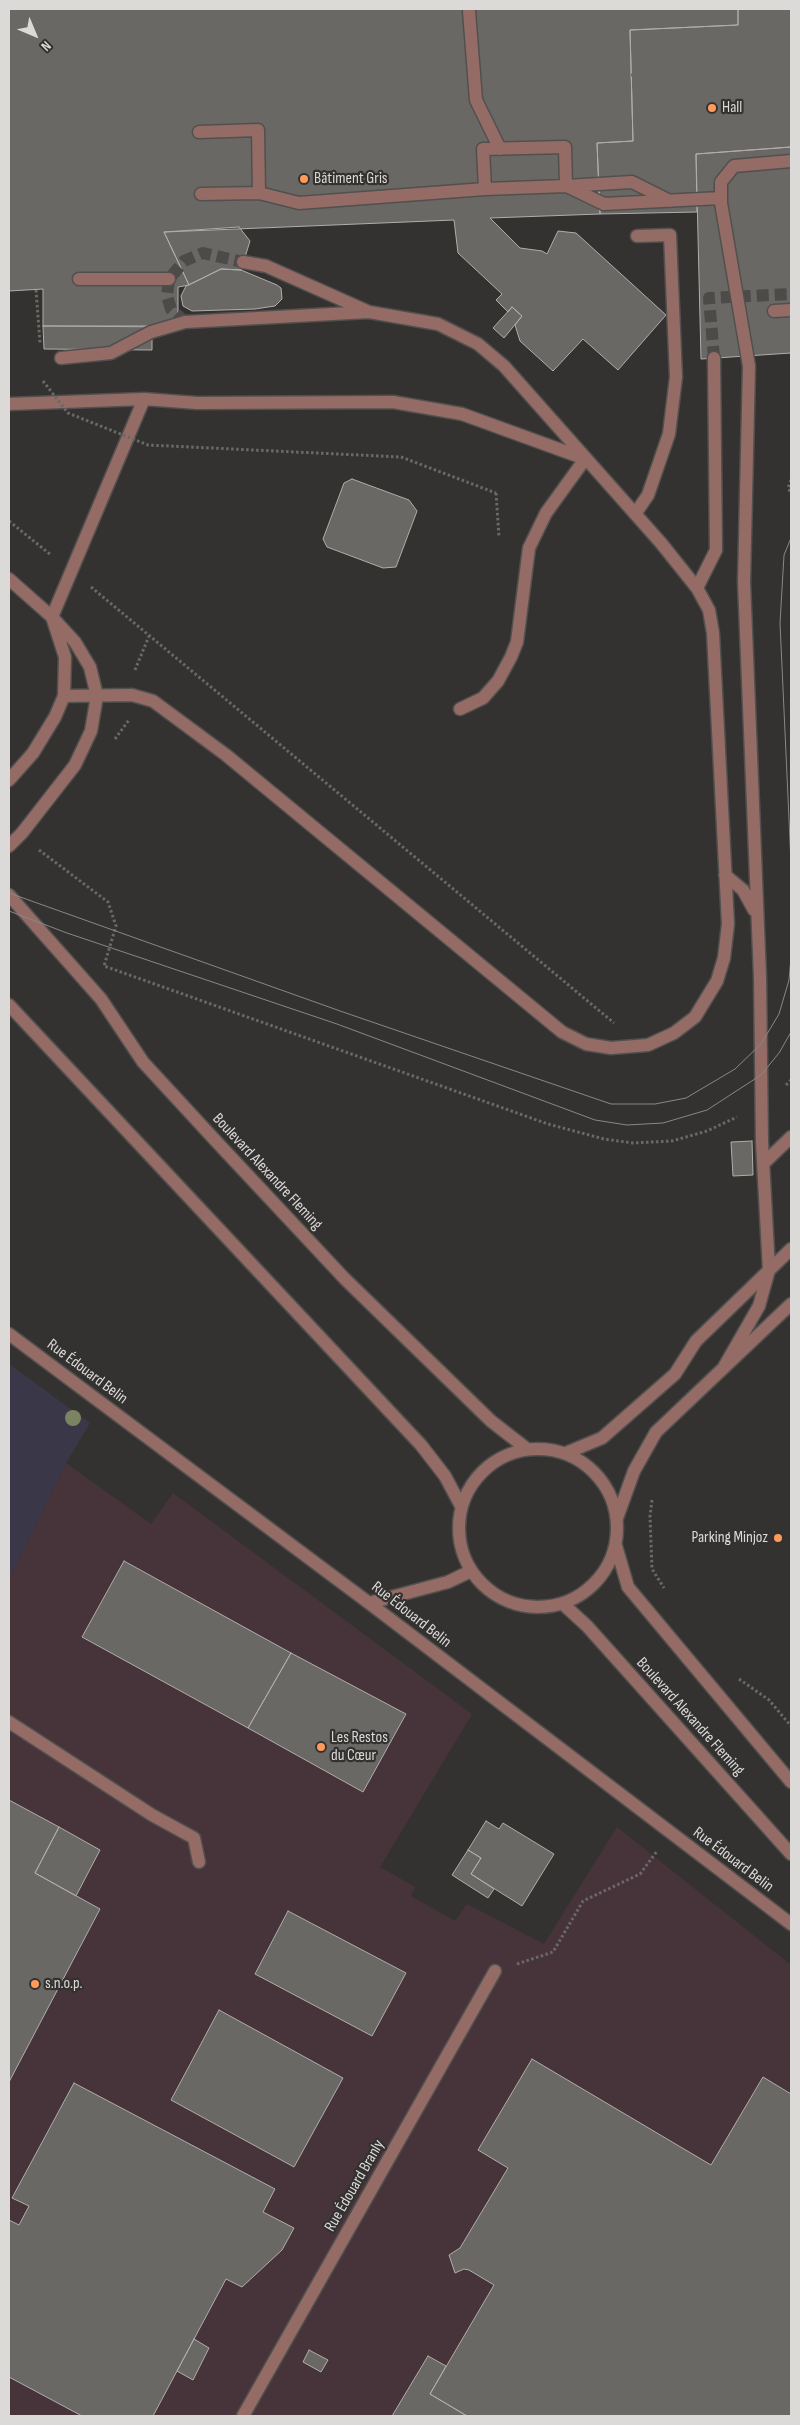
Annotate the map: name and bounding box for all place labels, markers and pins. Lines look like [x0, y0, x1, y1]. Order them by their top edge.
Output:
place label: Hall [722, 98, 742, 118]
marker: Hall [706, 102, 718, 114]
place label: Bâtiment Gris [314, 169, 388, 189]
marker: Bâtiment Gris [298, 173, 310, 185]
place label: Parking Minjoz [691, 1528, 768, 1548]
marker: Parking Minjoz [772, 1532, 784, 1544]
place label: Les Restos du Cœur [331, 1728, 388, 1766]
marker: Les Restos du Cœur [315, 1741, 327, 1753]
place label: s.n.o.p. [45, 1974, 83, 1994]
marker: s.n.o.p. [29, 1978, 41, 1990]

